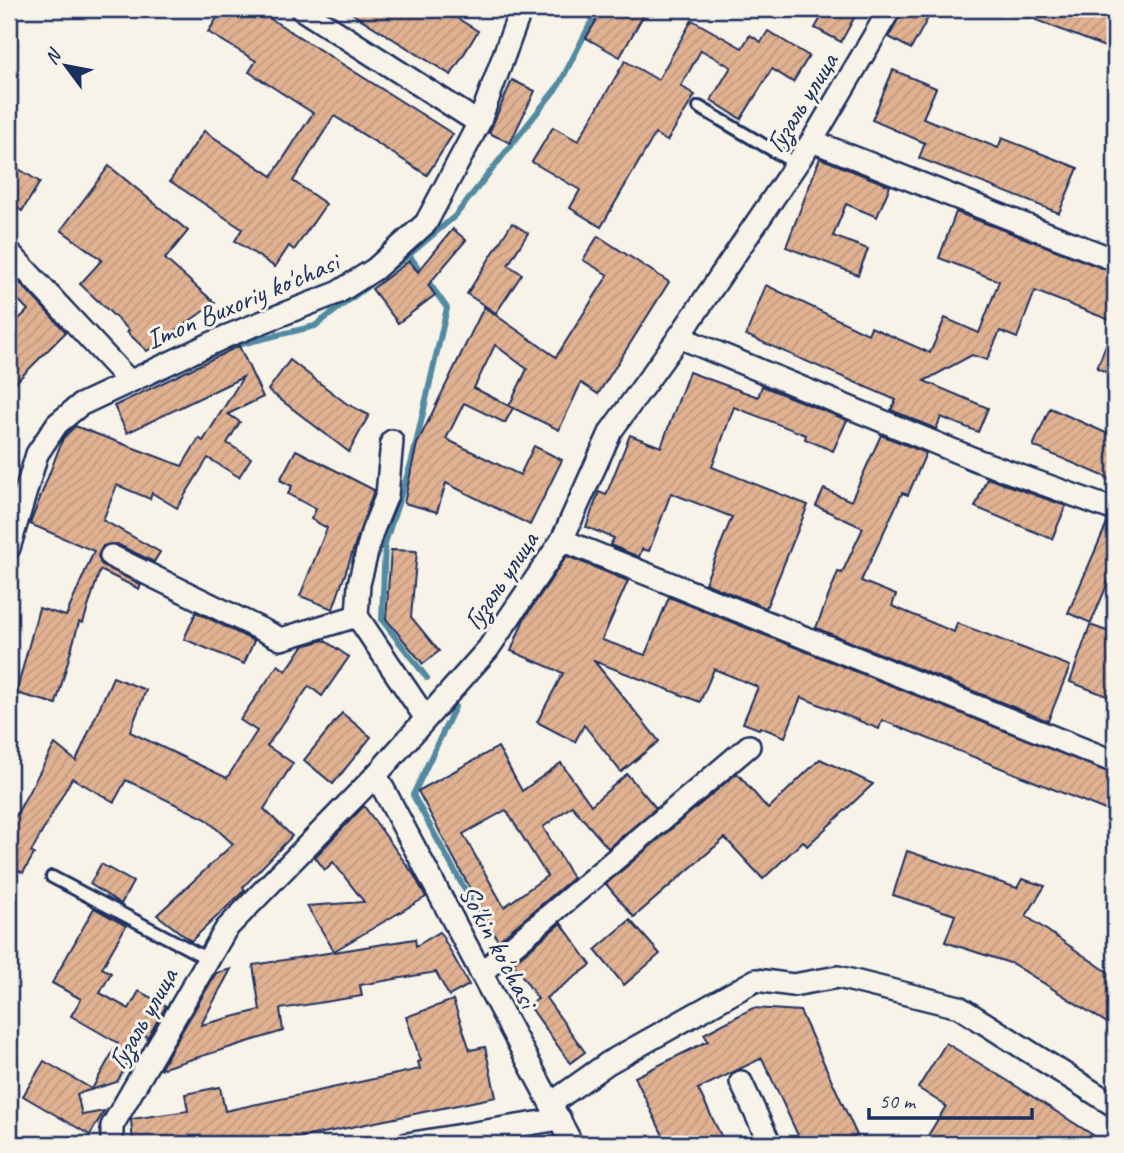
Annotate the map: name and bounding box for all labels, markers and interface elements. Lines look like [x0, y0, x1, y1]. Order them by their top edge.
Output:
north arrow [32, 32, 102, 102]
text: N [39, 43, 67, 69]
street label: Гузаль улица [757, 45, 847, 159]
street label: Imon Buxoriy ko'chasi [141, 243, 347, 357]
street label: Гузаль улица [455, 523, 548, 636]
street label: So'kin ko'chasi [451, 879, 547, 1017]
street label: Гузаль улица [100, 960, 187, 1075]
scale bar [869, 1076, 1031, 1120]
text: 50 m [879, 1088, 917, 1114]

